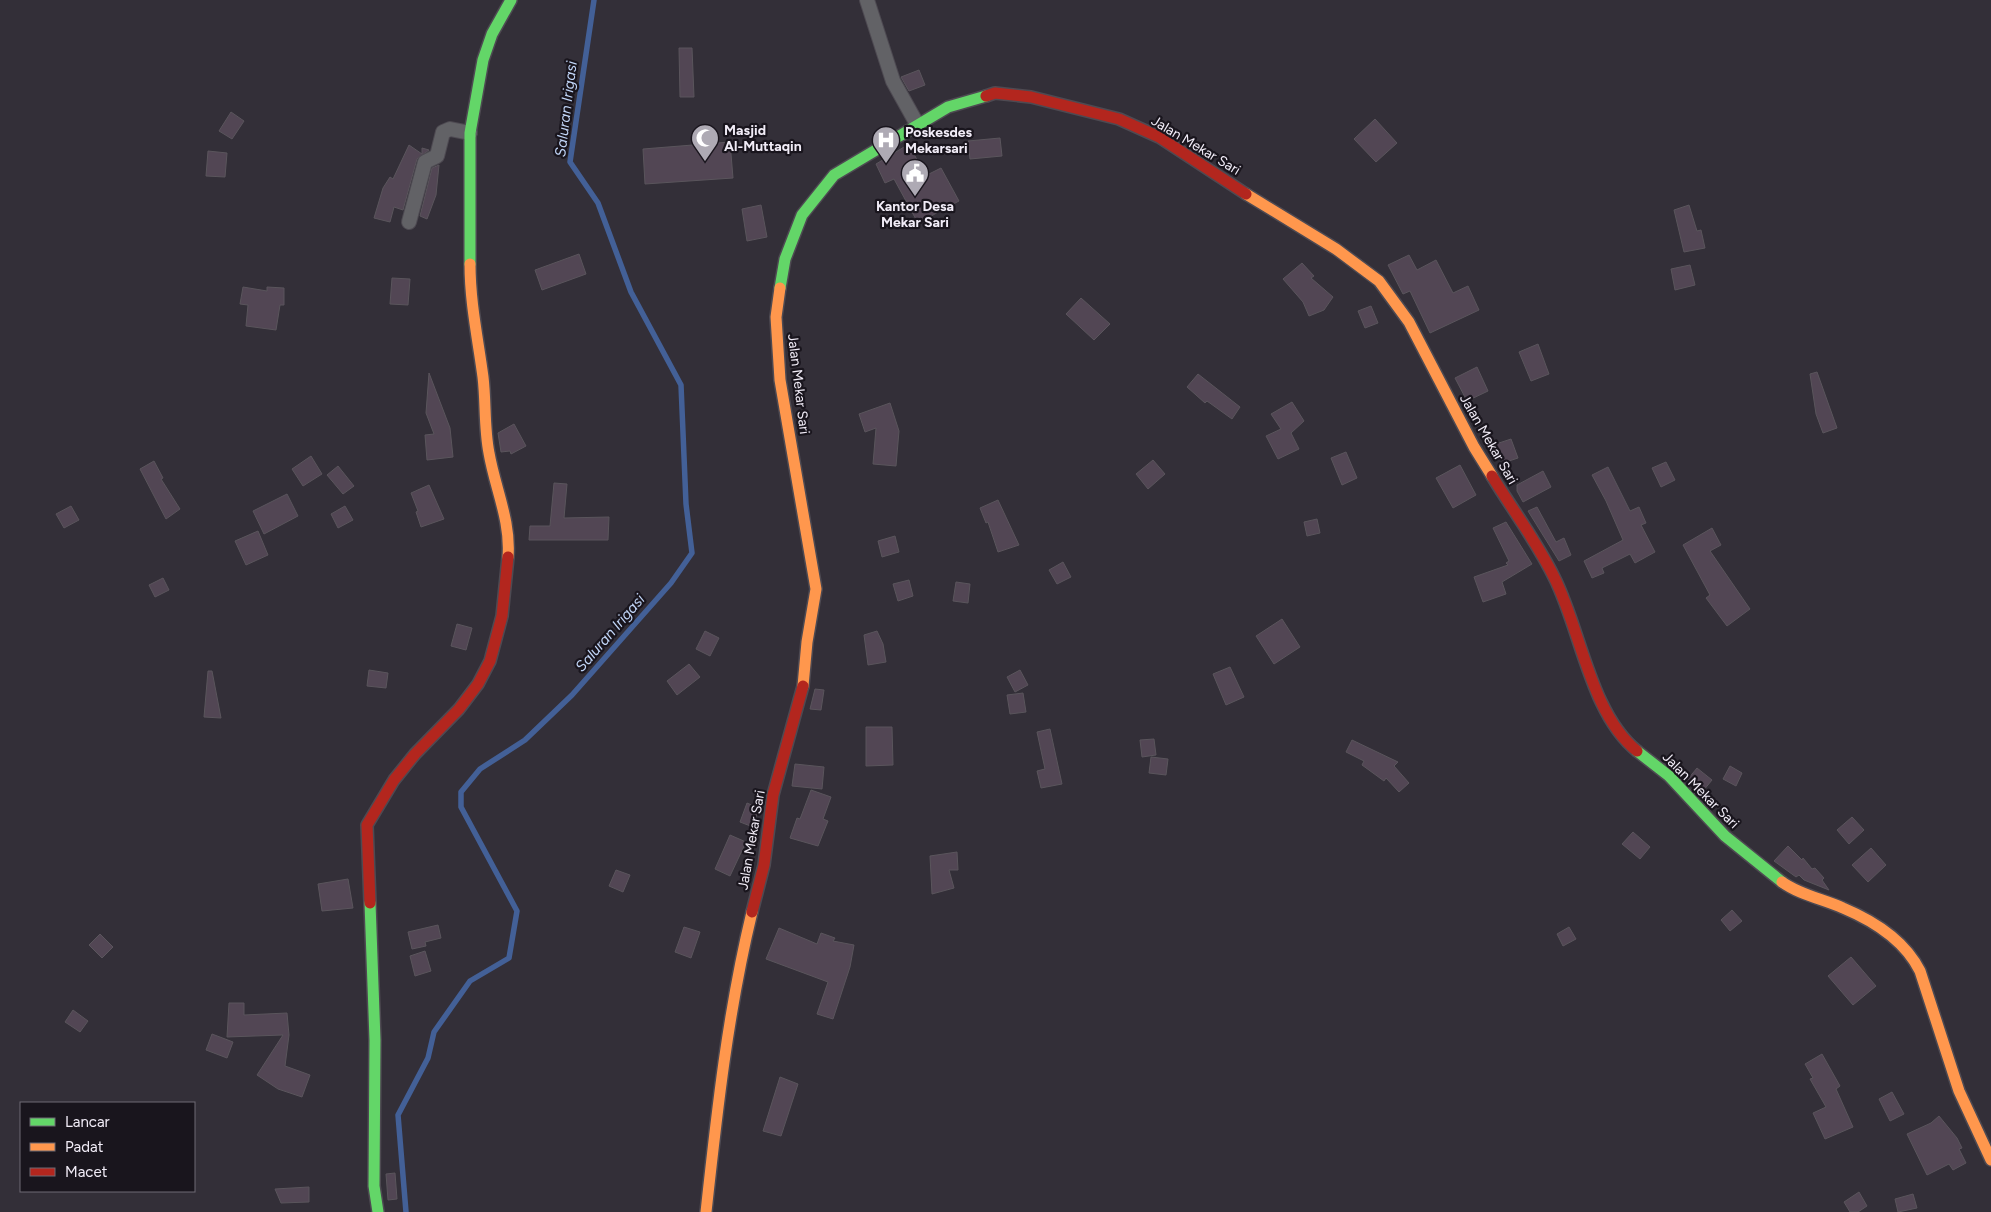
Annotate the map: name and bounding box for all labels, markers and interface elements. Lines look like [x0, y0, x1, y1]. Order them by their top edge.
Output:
water label: Saluran Irigasi [551, 60, 581, 158]
street label: Jalan Mekar Sari [1148, 112, 1243, 179]
place label: Masjid Al-Muttaqin [724, 122, 802, 155]
mosque icon: Masjid Al-Muttaqin [690, 123, 720, 162]
place label: Poskesdes Mekarsari [905, 124, 972, 157]
hospital icon: Poskesdes Mekarsari [871, 125, 901, 164]
public building icon: Kantor Desa Mekar Sari [900, 158, 930, 197]
place label: Kantor Desa Mekar Sari [876, 198, 954, 231]
street label: Jalan Mekar Sari [784, 333, 813, 435]
street label: Jalan Mekar Sari [1456, 391, 1521, 487]
water label: Saluran Irigasi [572, 590, 649, 675]
street label: Jalan Mekar Sari [1659, 749, 1742, 832]
street label: Jalan Mekar Sari [734, 789, 769, 891]
legend [20, 1102, 195, 1192]
text: Lancar [65, 1113, 110, 1131]
text: Padat [65, 1138, 104, 1156]
text: Macet [65, 1163, 108, 1181]

